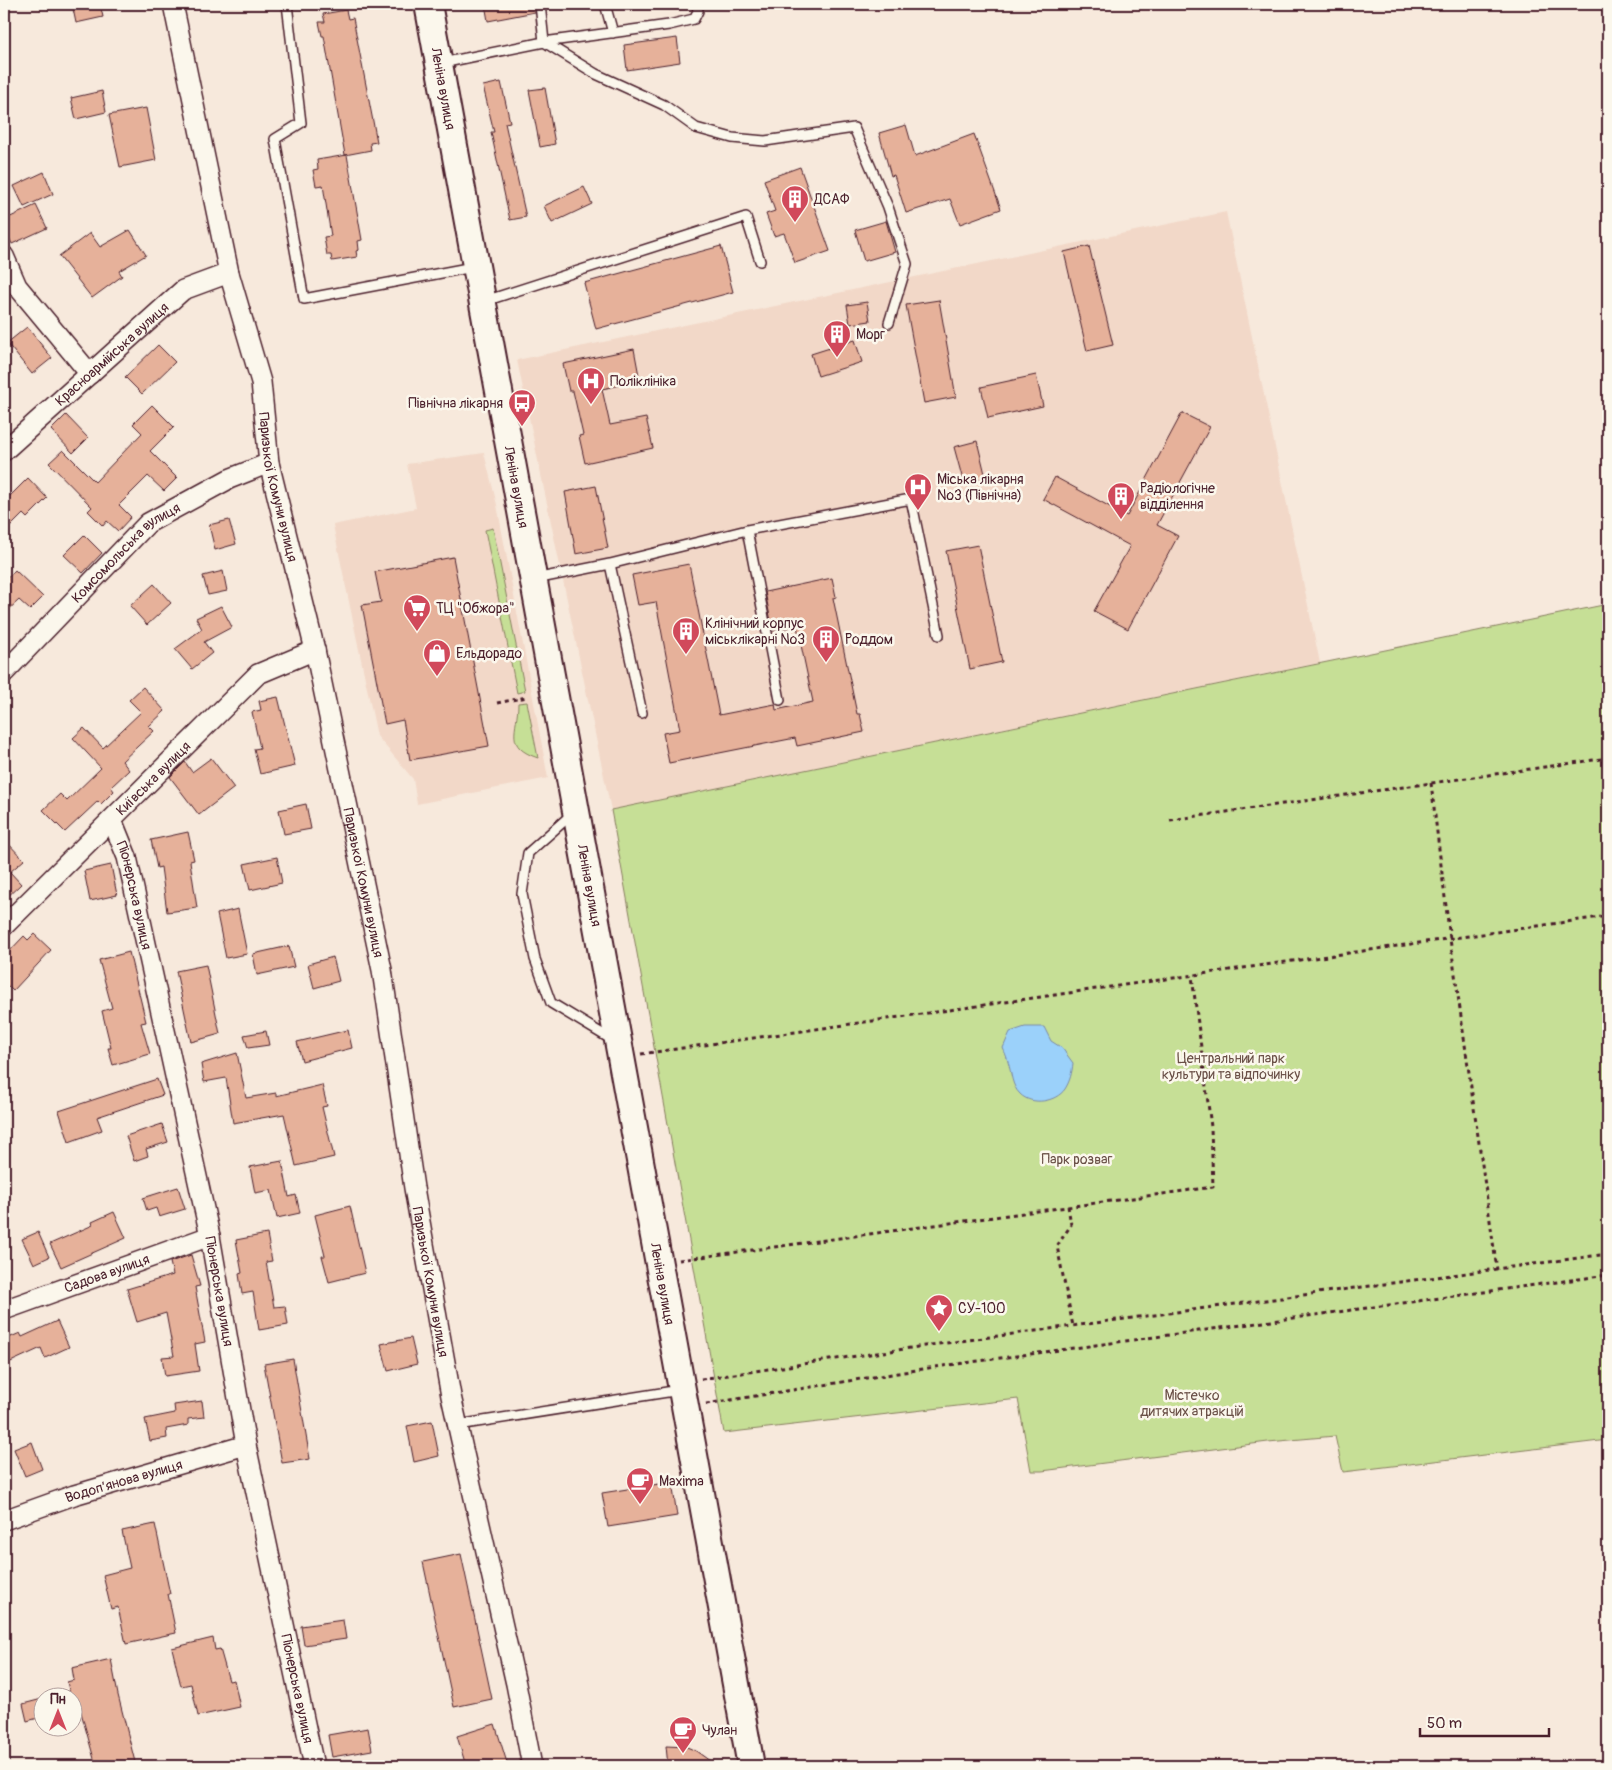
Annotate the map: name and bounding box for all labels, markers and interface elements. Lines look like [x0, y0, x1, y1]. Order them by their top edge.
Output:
street label: Леніна вулиця [427, 45, 459, 131]
building icon: ДСАФ [780, 184, 810, 223]
place label: ДСАФ [813, 191, 850, 208]
street label: Красноармійська вулиця [52, 299, 172, 410]
building icon: Морг [822, 319, 852, 358]
place label: Морг [856, 326, 885, 343]
hospital icon: Поліклініка [576, 366, 606, 405]
place label: Поліклініка [610, 373, 676, 390]
bus stop icon: Північна лікарня [507, 388, 537, 427]
place label: Північна лікарня [408, 395, 503, 412]
street label: Паризької Комуни вулиця [255, 411, 301, 564]
street label: Леніна вулиця [500, 444, 532, 530]
place label: Міська лікарня №3 (Північна) [937, 471, 1024, 504]
hospital icon: Міська лікарня №3 (Північна) [903, 472, 933, 511]
place label: Радіологічне відділення [1140, 480, 1215, 513]
building icon: Радіологічне відділення [1106, 481, 1136, 520]
street label: Комсомольська вулиця [68, 499, 183, 606]
supermarket icon: ТЦ "Обжора" [402, 593, 432, 632]
place label: ТЦ "Обжора" [436, 600, 515, 617]
place label: Клінічний корпус міськлікарні №3 [705, 615, 805, 648]
building icon: Клінічний корпус міськлікарні №3 [671, 616, 701, 655]
building icon: Роддом [811, 624, 841, 663]
place label: Роддом [845, 631, 893, 648]
shop icon: Ельдорадо [422, 638, 452, 677]
place label: Ельдорадо [456, 645, 523, 662]
street label: Київська вулиця [113, 738, 194, 819]
street label: Паризької Комуни вулиця [339, 806, 387, 959]
street label: Піонерська вулиця [112, 839, 155, 951]
street label: Леніна вулиця [573, 842, 605, 928]
park label: Центральний парк культури та відпочинку [1162, 1050, 1300, 1083]
park label: Парк розваг [1042, 1151, 1113, 1168]
street label: Паризької Комуни вулиця [408, 1205, 452, 1359]
street label: Піонерська вулиця [201, 1235, 237, 1348]
street label: Леніна вулиця [646, 1240, 678, 1326]
street label: Садова вулиця [62, 1251, 152, 1297]
place icon: СУ-100 [924, 1293, 954, 1332]
place label: СУ-100 [958, 1300, 1006, 1317]
park label: Містечко дитячих атракцій [1140, 1387, 1244, 1420]
street label: Водоп’янова вулиця [63, 1456, 184, 1506]
cafe icon: Maxima [625, 1466, 655, 1505]
place label: Maxima [659, 1473, 704, 1490]
street label: Піонерська вулиця [277, 1633, 317, 1745]
north arrow [32, 1688, 82, 1738]
text: Пн [50, 1691, 66, 1708]
scale bar [1420, 1705, 1548, 1737]
text: 50 m [1427, 1714, 1462, 1733]
cafe icon: Чулан [668, 1715, 698, 1754]
place label: Чулан [702, 1722, 737, 1739]

